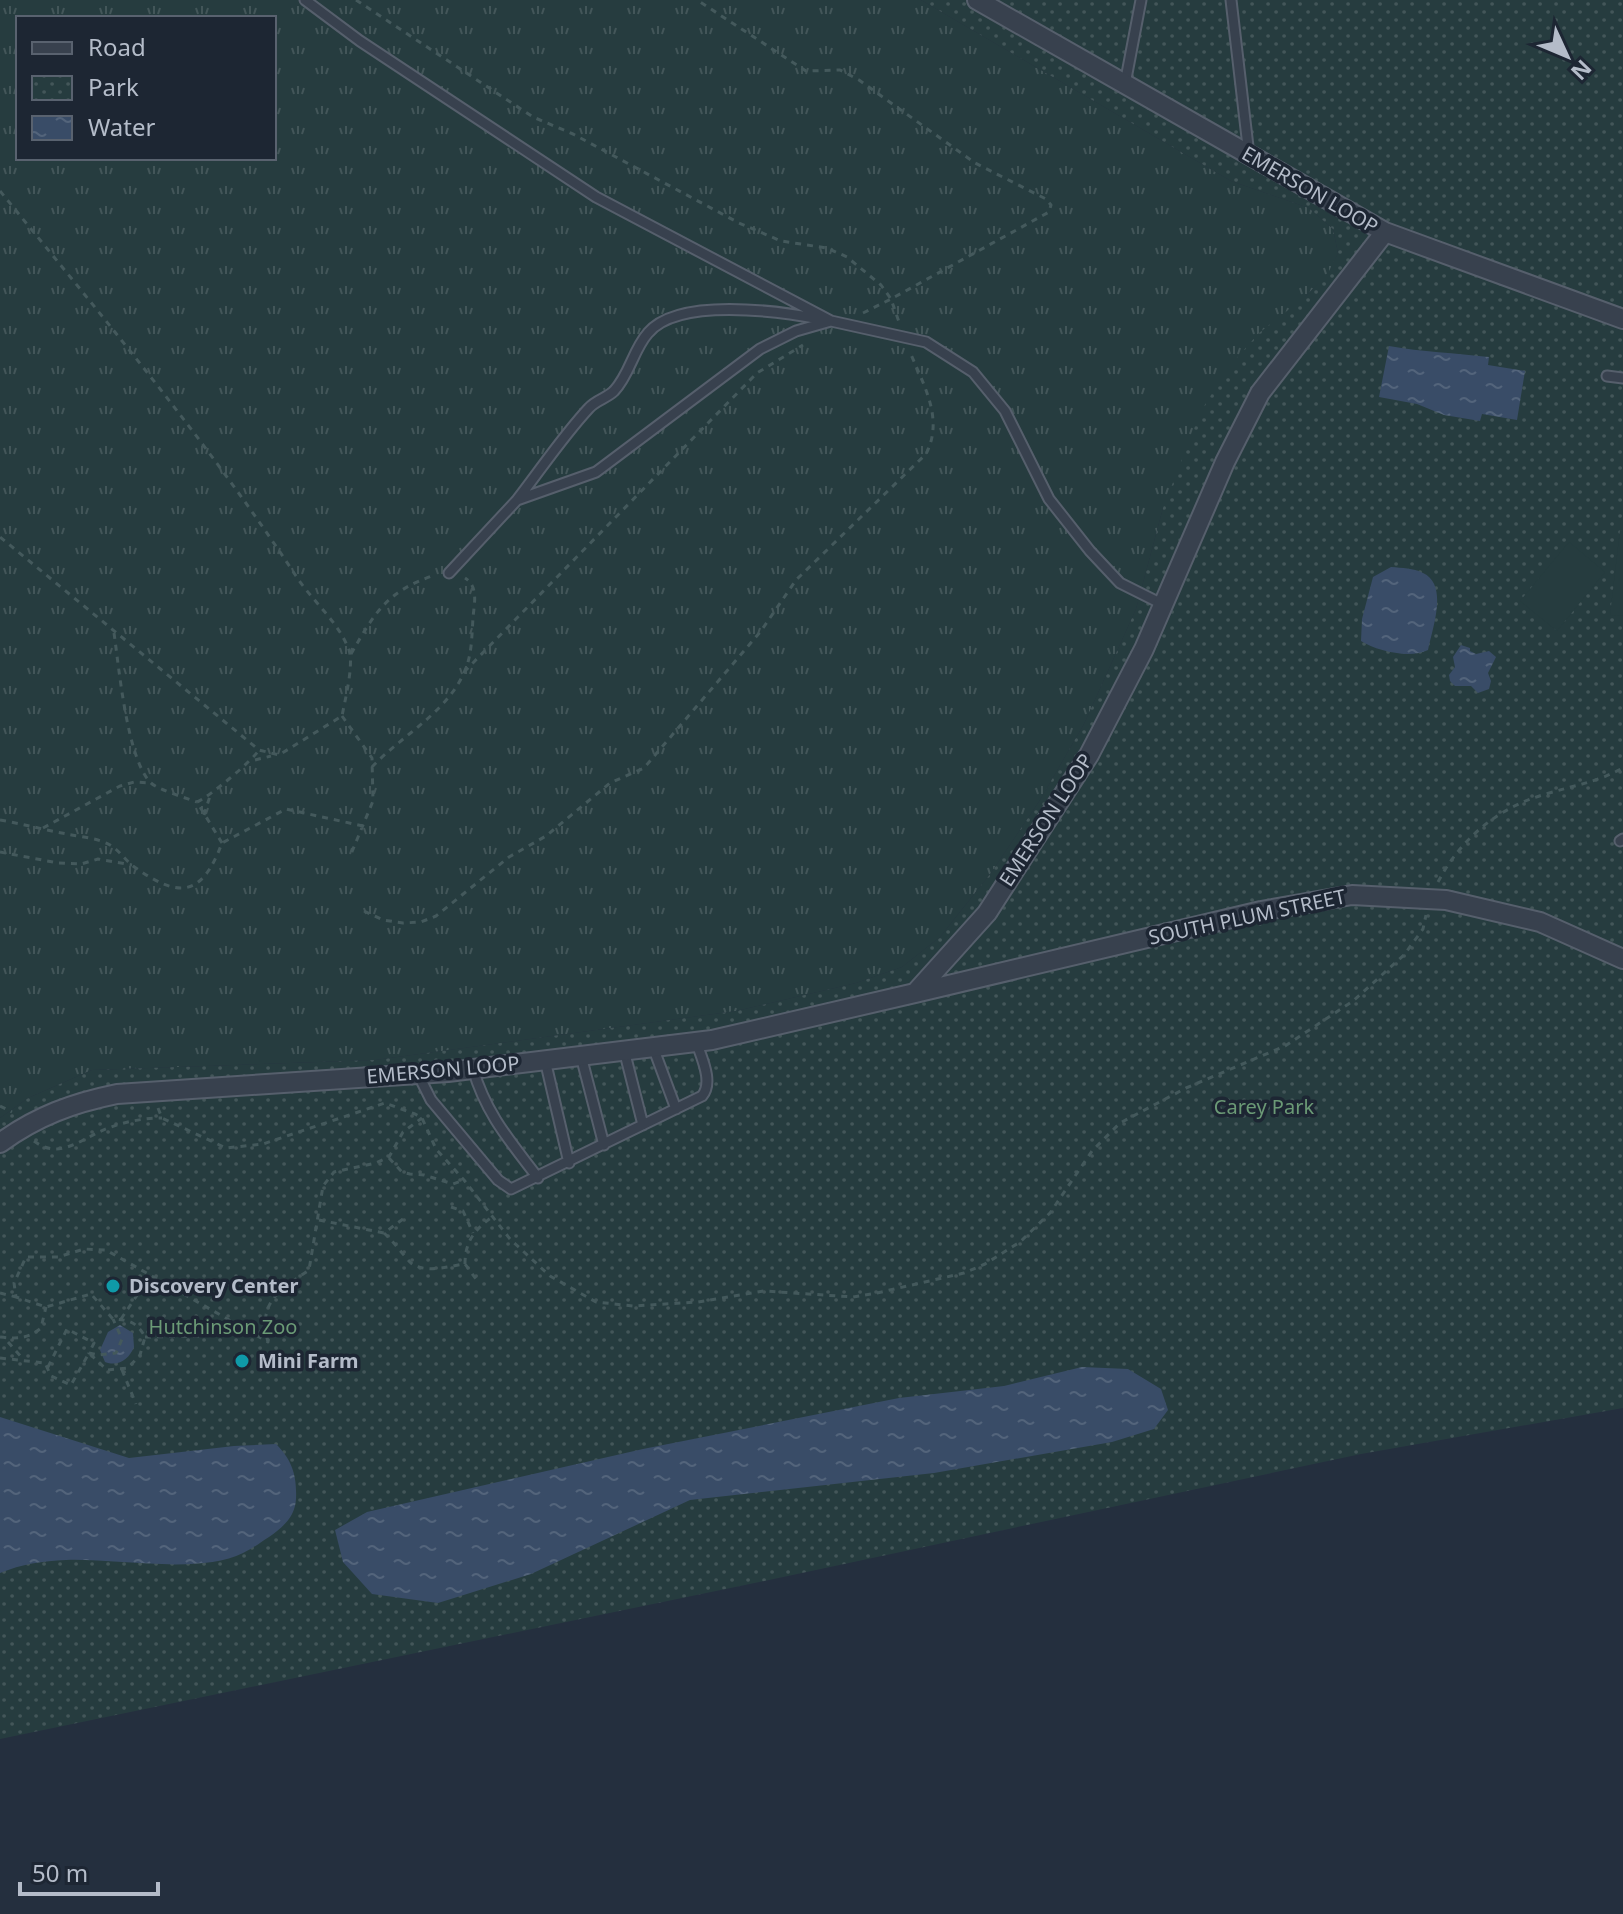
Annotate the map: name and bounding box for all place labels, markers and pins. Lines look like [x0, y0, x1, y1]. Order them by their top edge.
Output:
place label: Discovery Center [129, 1272, 298, 1299]
marker: Discovery Center [104, 1277, 122, 1295]
place label: Mini Farm [258, 1347, 358, 1374]
marker: Mini Farm [233, 1352, 251, 1370]

